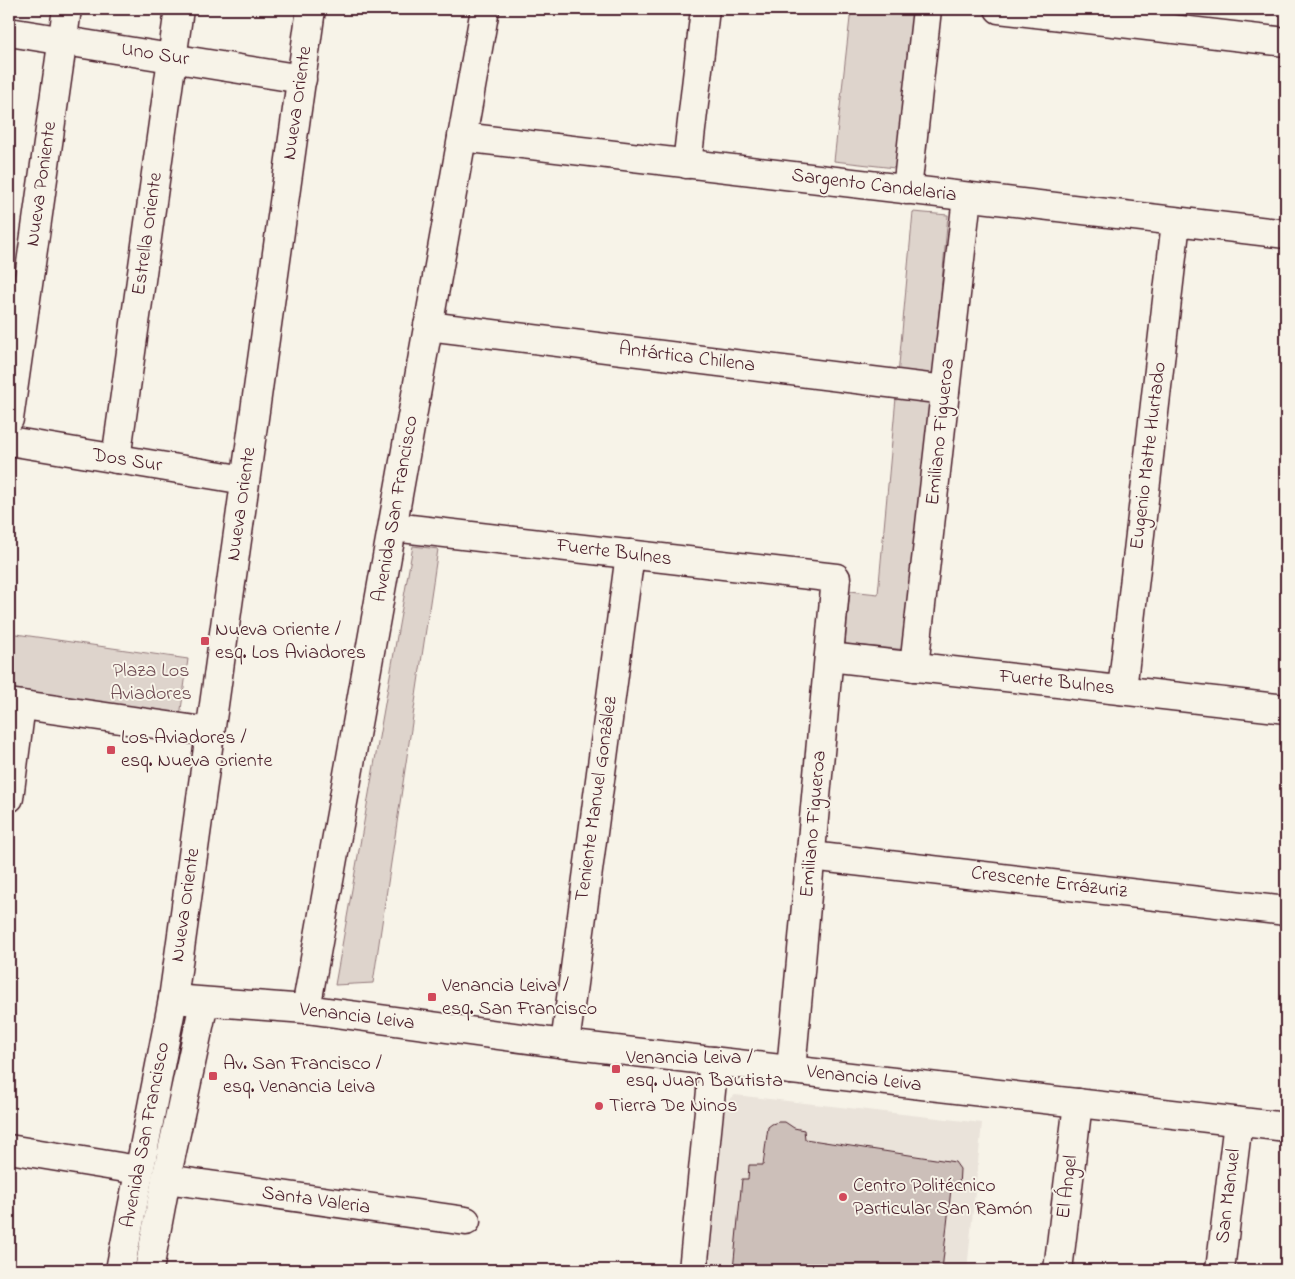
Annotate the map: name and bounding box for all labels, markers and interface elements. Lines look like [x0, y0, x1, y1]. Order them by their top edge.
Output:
street label: Uno Sur [119, 35, 192, 75]
street label: Nueva Oriente [276, 44, 320, 162]
street label: Nueva Poniente [19, 120, 65, 248]
street label: Sargento Candelaria [790, 161, 958, 212]
street label: Estrella Oriente [125, 170, 171, 297]
street label: Antártica Chilena [617, 335, 757, 381]
street label: Emiliano Figueroa [919, 357, 964, 507]
street label: Eugenio Matte Hurtado [1123, 360, 1176, 552]
street label: Avenida San Francisco [365, 414, 427, 604]
street label: Dos Sur [89, 441, 165, 481]
street label: Nueva Oriente [220, 445, 264, 563]
street label: Fuerte Bulnes [554, 531, 673, 574]
place label: Nueva Oriente / esq. Los Aviadores [215, 616, 366, 668]
marker: Nueva Oriente / esq. Los Aviadores [199, 635, 211, 647]
park label: Plaza Los Aviadores [110, 657, 192, 709]
street label: Fuerte Bulnes [997, 662, 1116, 703]
street label: Teniente Manuel González [568, 694, 626, 903]
place label: Los Aviadores / esq. Nueva Oriente [121, 724, 272, 776]
marker: Los Aviadores / esq. Nueva Oriente [105, 744, 117, 756]
street label: Emiliano Figueroa [793, 749, 836, 899]
street label: Nueva Oriente [164, 846, 208, 964]
street label: Crescente Errázuriz [969, 859, 1129, 907]
place label: Venancia Leiva / esq. San Francisco [441, 972, 597, 1024]
marker: Venancia Leiva / esq. San Francisco [426, 991, 438, 1003]
street label: Venancia Leiva [297, 995, 416, 1038]
street label: Avenida San Francisco [114, 1040, 178, 1230]
place label: Venancia Leiva / esq. Juan Bautista [625, 1044, 783, 1096]
place label: Av. San Francisco / esq. Venancia Leiva [223, 1050, 382, 1102]
street label: Venancia Leiva [804, 1057, 923, 1100]
marker: Venancia Leiva / esq. Juan Bautista [610, 1063, 622, 1075]
marker: Av. San Francisco / esq. Venancia Leiva [207, 1070, 219, 1082]
place label: Tierra De Ninos [609, 1092, 737, 1121]
marker: Tierra De Ninos [593, 1100, 605, 1112]
street label: San Manuel [1209, 1147, 1249, 1245]
street label: El Ángel [1050, 1153, 1087, 1221]
place label: Centro Politécnico Particular San Ramón [853, 1172, 1033, 1224]
street label: Santa Valeria [260, 1179, 372, 1223]
marker: Centro Politécnico Particular San Ramón [837, 1191, 849, 1203]

